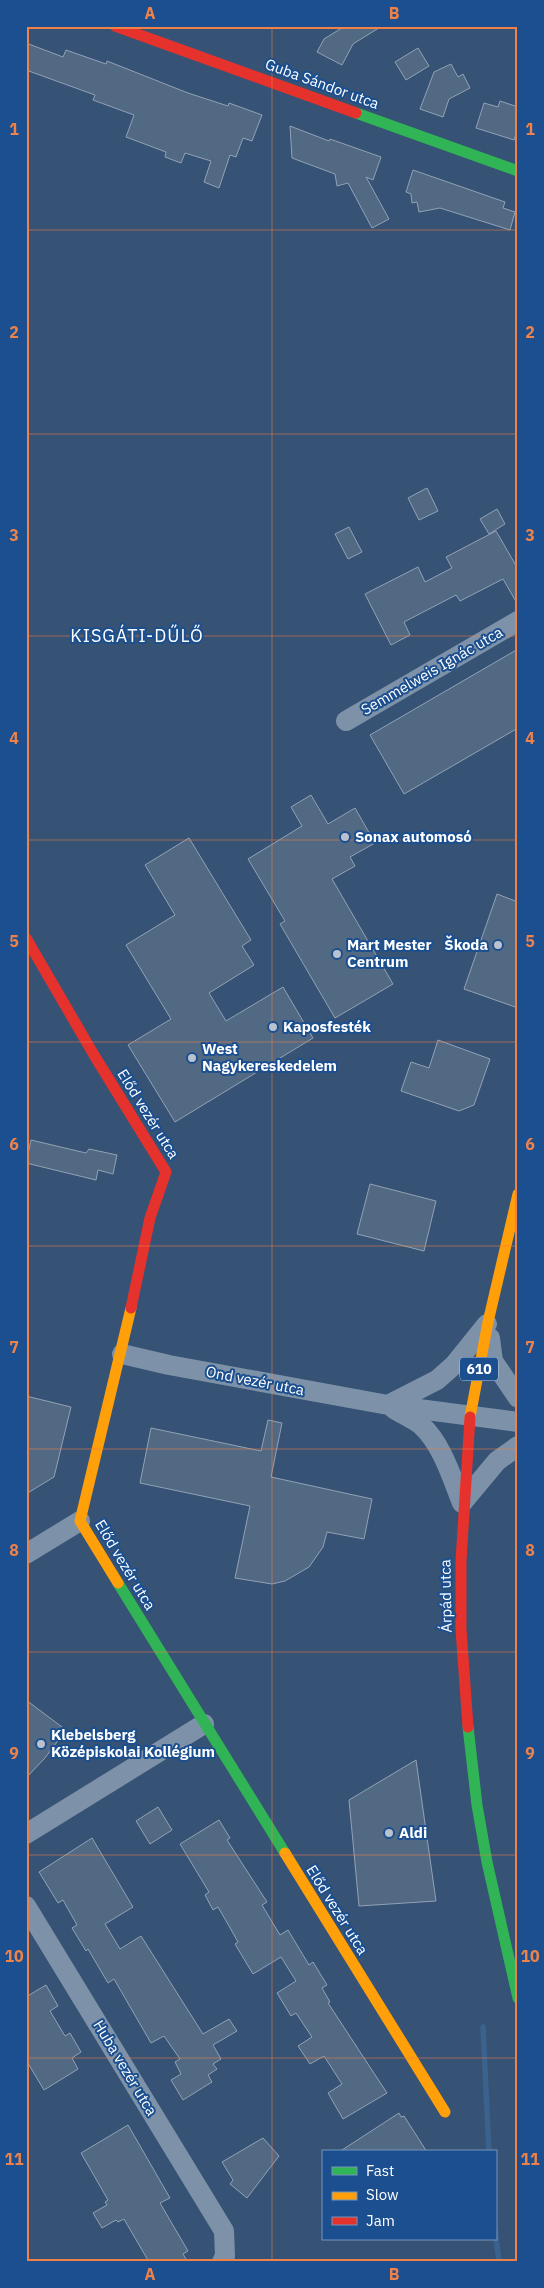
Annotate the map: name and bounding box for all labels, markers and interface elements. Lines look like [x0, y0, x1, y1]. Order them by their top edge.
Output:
text: A [145, 3, 156, 23]
text: B [389, 3, 400, 23]
street label: Guba Sándor utca [263, 54, 382, 113]
text: 1 [9, 119, 19, 139]
text: 1 [525, 119, 535, 139]
text: 2 [9, 322, 19, 342]
text: 2 [525, 322, 535, 342]
text: 3 [9, 525, 19, 545]
text: 3 [525, 525, 535, 545]
street label: Semmelweis Ignác utca [358, 622, 506, 719]
district label: KISGÁTI-DŰLŐ [70, 624, 204, 647]
text: 4 [9, 728, 19, 748]
text: 4 [525, 728, 535, 748]
place label: Sonax automosó [355, 827, 472, 846]
marker: Sonax automosó [339, 831, 351, 843]
text: 5 [9, 931, 19, 951]
text: 5 [525, 931, 535, 951]
place label: Mart Mester Centrum [347, 935, 432, 971]
place label: Škoda [444, 935, 488, 954]
marker: Škoda [492, 939, 504, 951]
marker: Mart Mester Centrum [331, 948, 343, 960]
place label: Kaposfesték [283, 1017, 371, 1036]
marker: Kaposfesték [267, 1021, 279, 1033]
place label: West Nagykereskedelem [202, 1039, 337, 1075]
marker: West Nagykereskedelem [186, 1052, 198, 1064]
street label: Előd vezér utca [113, 1065, 184, 1162]
text: 6 [9, 1134, 19, 1154]
text: 6 [525, 1134, 535, 1154]
text: 7 [9, 1337, 19, 1357]
text: 7 [525, 1337, 535, 1357]
road number: 610 [460, 1358, 498, 1380]
street label: Ond vezér utca [204, 1362, 306, 1399]
street label: Előd vezér utca [91, 1516, 160, 1613]
text: 8 [9, 1540, 19, 1560]
text: 8 [525, 1540, 535, 1560]
street label: Árpád utca [435, 1559, 456, 1633]
place label: Klebelsberg Középiskolai Kollégium [51, 1725, 215, 1761]
marker: Klebelsberg Középiskolai Kollégium [35, 1738, 47, 1750]
text: 9 [9, 1743, 19, 1763]
text: 9 [525, 1743, 535, 1763]
place label: Aldi [399, 1823, 427, 1842]
marker: Aldi [383, 1827, 395, 1839]
street label: Előd vezér utca [302, 1861, 373, 1958]
text: 10 [4, 1946, 24, 1966]
text: 10 [520, 1946, 540, 1966]
street label: Huba vezér utca [89, 2016, 161, 2119]
text: 11 [4, 2149, 24, 2169]
text: 11 [520, 2149, 540, 2169]
legend [322, 2150, 496, 2240]
text: Fast [366, 2161, 394, 2180]
text: Slow [366, 2185, 399, 2204]
text: Jam [366, 2211, 395, 2230]
text: A [145, 2264, 156, 2284]
text: B [389, 2264, 400, 2284]

